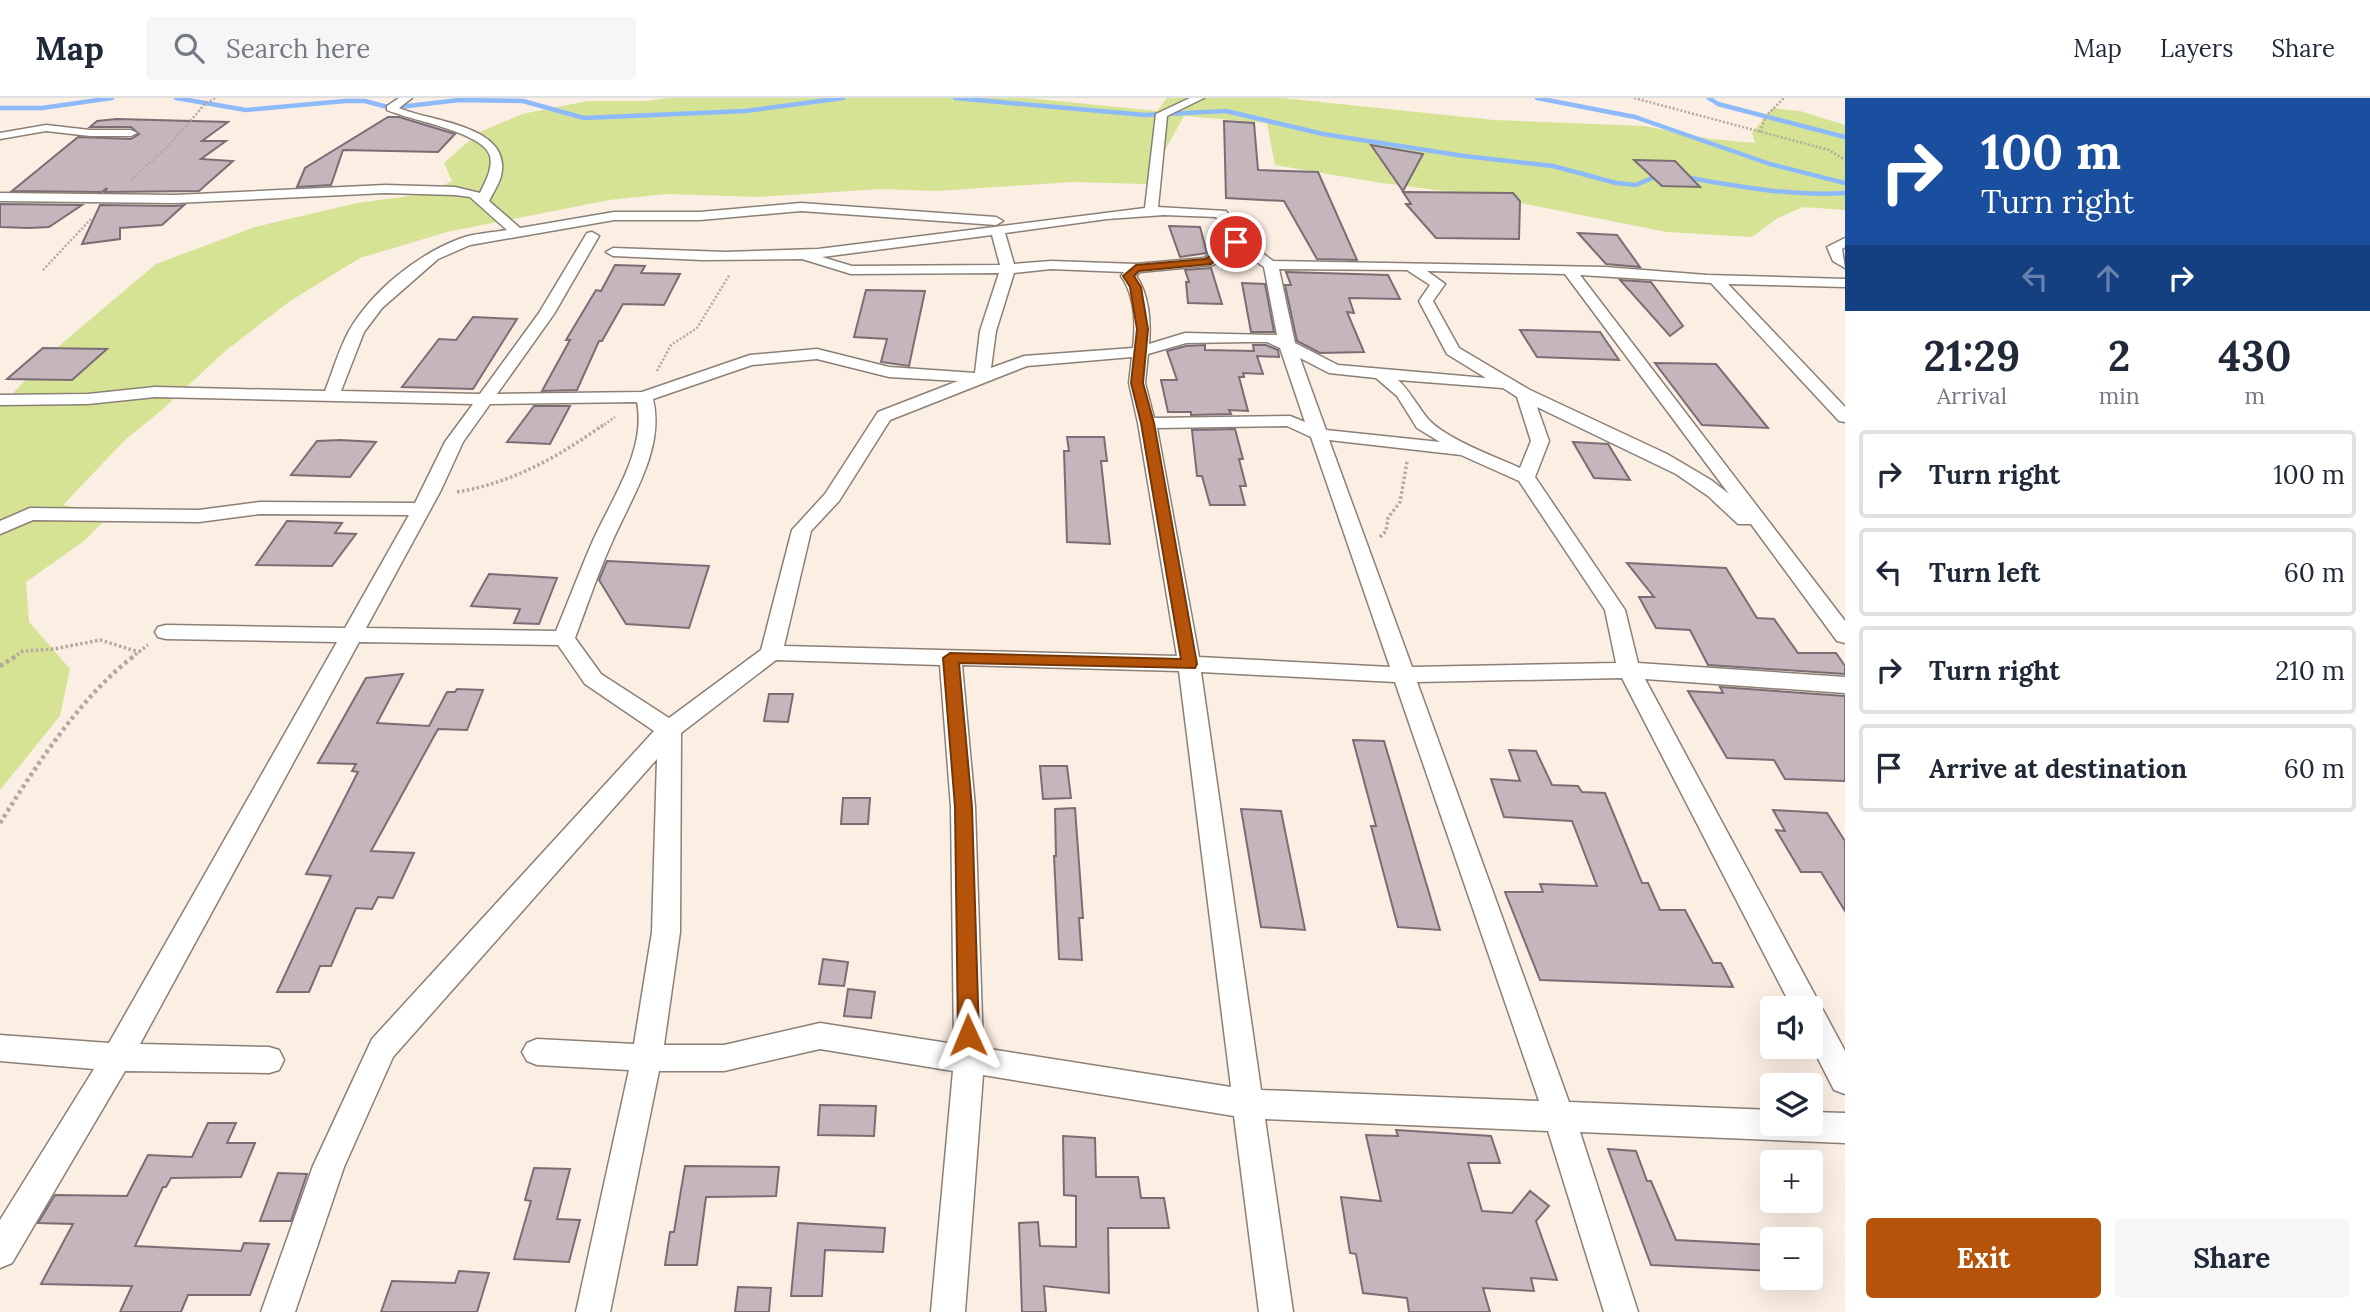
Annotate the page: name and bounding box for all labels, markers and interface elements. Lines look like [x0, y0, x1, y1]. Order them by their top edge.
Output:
search box [146, 17, 636, 80]
text: Map [35, 27, 104, 69]
icon: search [170, 29, 208, 67]
text: Search here [226, 32, 370, 65]
text: Map [2073, 33, 2122, 64]
text: Layers [2160, 33, 2233, 64]
text: Share [2271, 33, 2335, 64]
text: 100 m [1981, 120, 2121, 182]
icon: right [1866, 126, 1957, 217]
text: Turn right [1981, 181, 2134, 222]
pin [1206, 212, 1266, 272]
icon: arrive [1217, 223, 1255, 261]
icon: left [2016, 259, 2054, 297]
icon: ahead [2089, 259, 2127, 297]
icon: right [2162, 259, 2200, 297]
text: 21:29 [1924, 329, 2020, 383]
text: 2 [2108, 329, 2130, 383]
text: 430 [2218, 329, 2291, 383]
text: Arrival [1937, 381, 2007, 410]
text: min [2099, 381, 2140, 410]
text: m [2245, 381, 2265, 410]
icon: right [1870, 455, 1908, 493]
text: Turn right [1929, 458, 2060, 491]
text: 100 m [2273, 458, 2345, 491]
icon: left [1870, 553, 1908, 591]
text: Turn left [1929, 556, 2040, 589]
text: 60 m [2284, 556, 2345, 589]
icon: right [1870, 651, 1908, 689]
text: Turn right [1929, 654, 2060, 687]
text: 210 m [2275, 654, 2345, 687]
icon: arrive [1870, 749, 1908, 787]
text: Arrive at destination [1929, 752, 2187, 785]
text: 60 m [2284, 752, 2345, 785]
map controls [1760, 996, 1823, 1290]
button: sound [1760, 996, 1823, 1059]
position arrow [931, 998, 1005, 1072]
button: layers [1760, 1073, 1823, 1136]
button: + [1760, 1150, 1823, 1213]
button: Exit [1866, 1218, 2101, 1298]
button: Share [2115, 1218, 2349, 1298]
button: − [1760, 1227, 1823, 1290]

